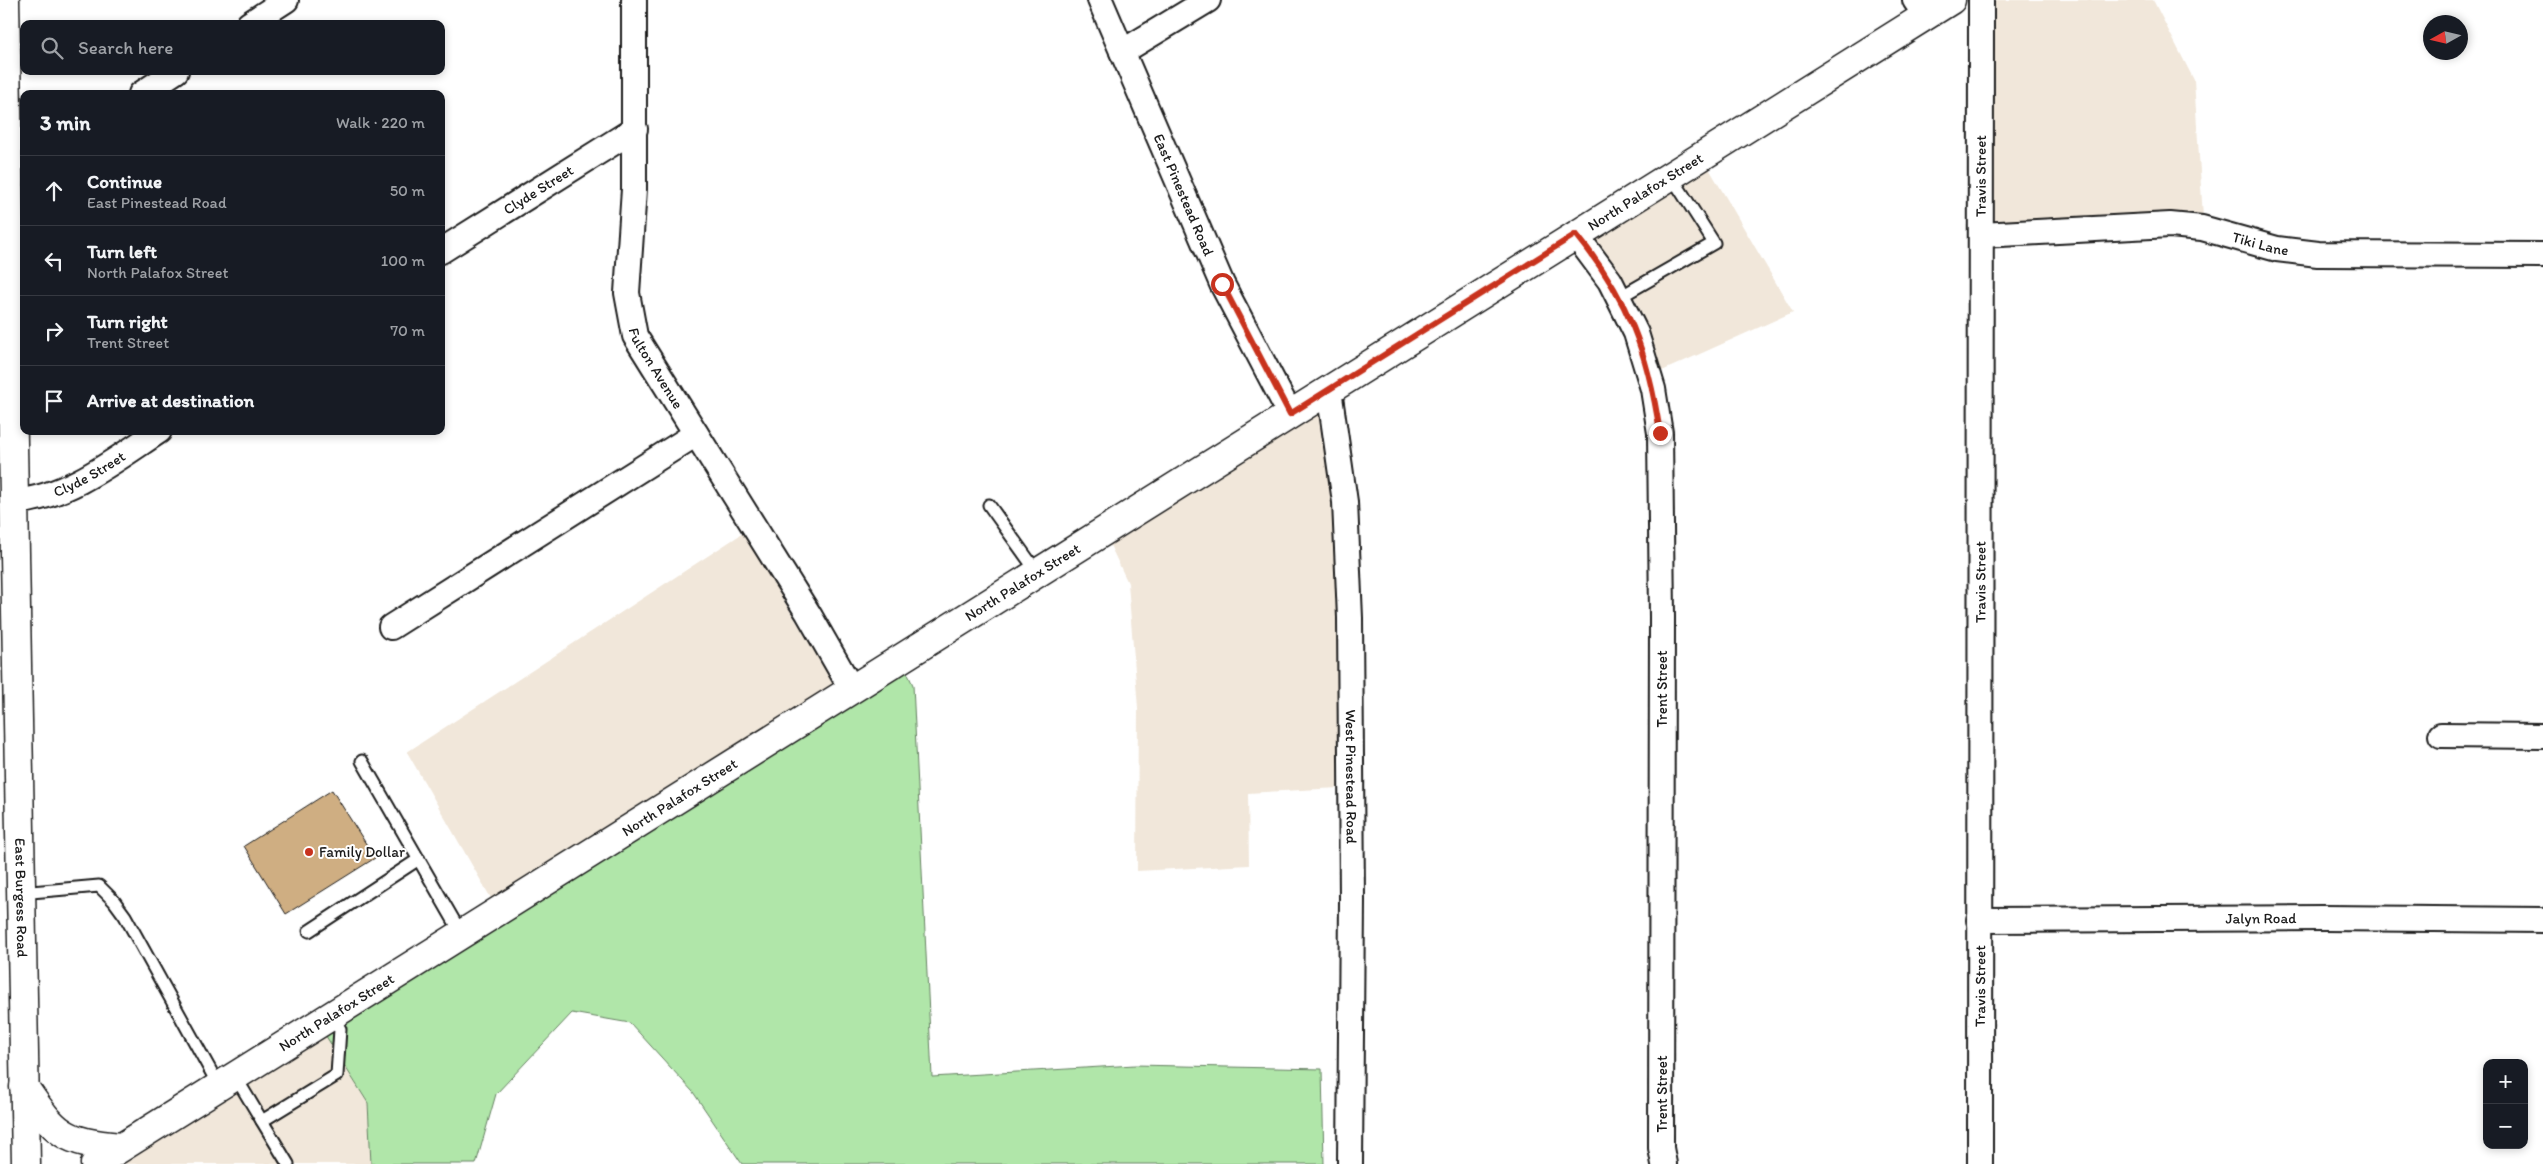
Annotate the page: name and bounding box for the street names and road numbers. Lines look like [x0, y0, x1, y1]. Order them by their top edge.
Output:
street label: East Pinestead Road [1150, 131, 1218, 259]
street label: Travis Street [1972, 135, 1990, 217]
street label: North Palafox Street [1584, 149, 1707, 235]
street label: Clyde Street [500, 161, 577, 219]
street label: Tiki Lane [2230, 228, 2290, 259]
street label: Fulton Avenue [625, 326, 687, 412]
street label: Clyde Street [51, 447, 129, 501]
street label: North Palafox Street [962, 539, 1084, 625]
street label: Travis Street [1971, 541, 1990, 623]
street label: Trent Street [1653, 650, 1671, 728]
street label: West Pinestead Road [1342, 709, 1361, 845]
street label: North Palafox Street [619, 754, 741, 840]
street label: East Burgess Road [11, 838, 31, 959]
street label: Jalyn Road [2225, 909, 2297, 928]
street label: Travis Street [1971, 945, 1989, 1027]
street label: North Palafox Street [275, 969, 398, 1055]
street label: Trent Street [1653, 1055, 1671, 1133]

